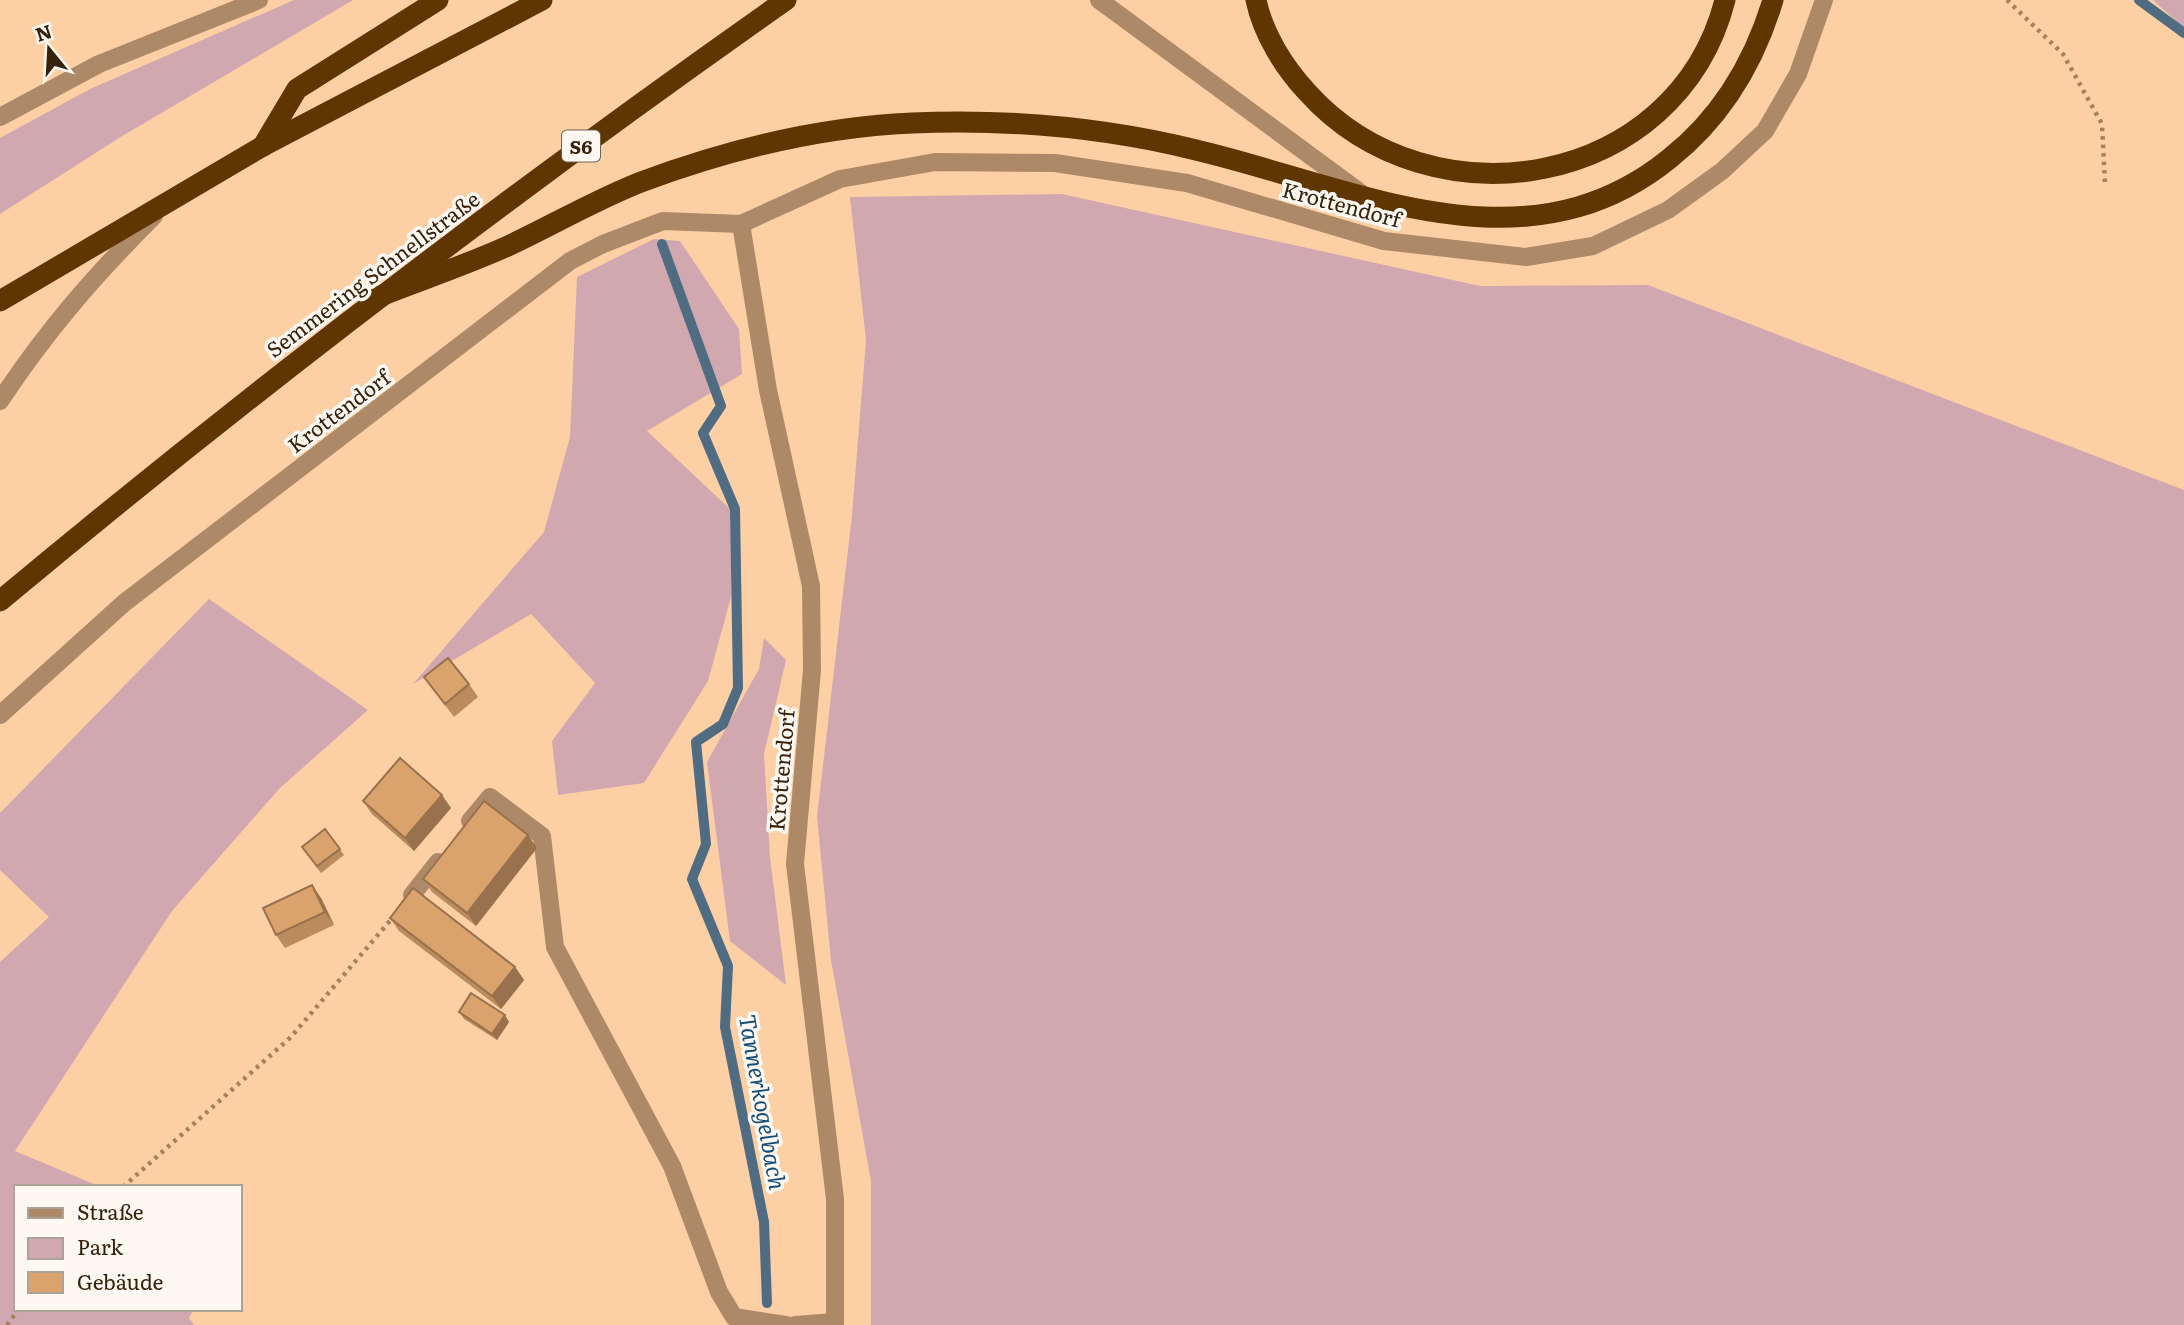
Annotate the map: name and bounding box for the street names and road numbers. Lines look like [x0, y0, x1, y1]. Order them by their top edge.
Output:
road number: S6 [562, 130, 600, 162]
street label: Krottendorf [1279, 172, 1407, 234]
street label: Semmering Schnellstraße [259, 182, 485, 364]
street label: Krottendorf [280, 360, 397, 459]
street label: Krottendorf [759, 706, 801, 832]

